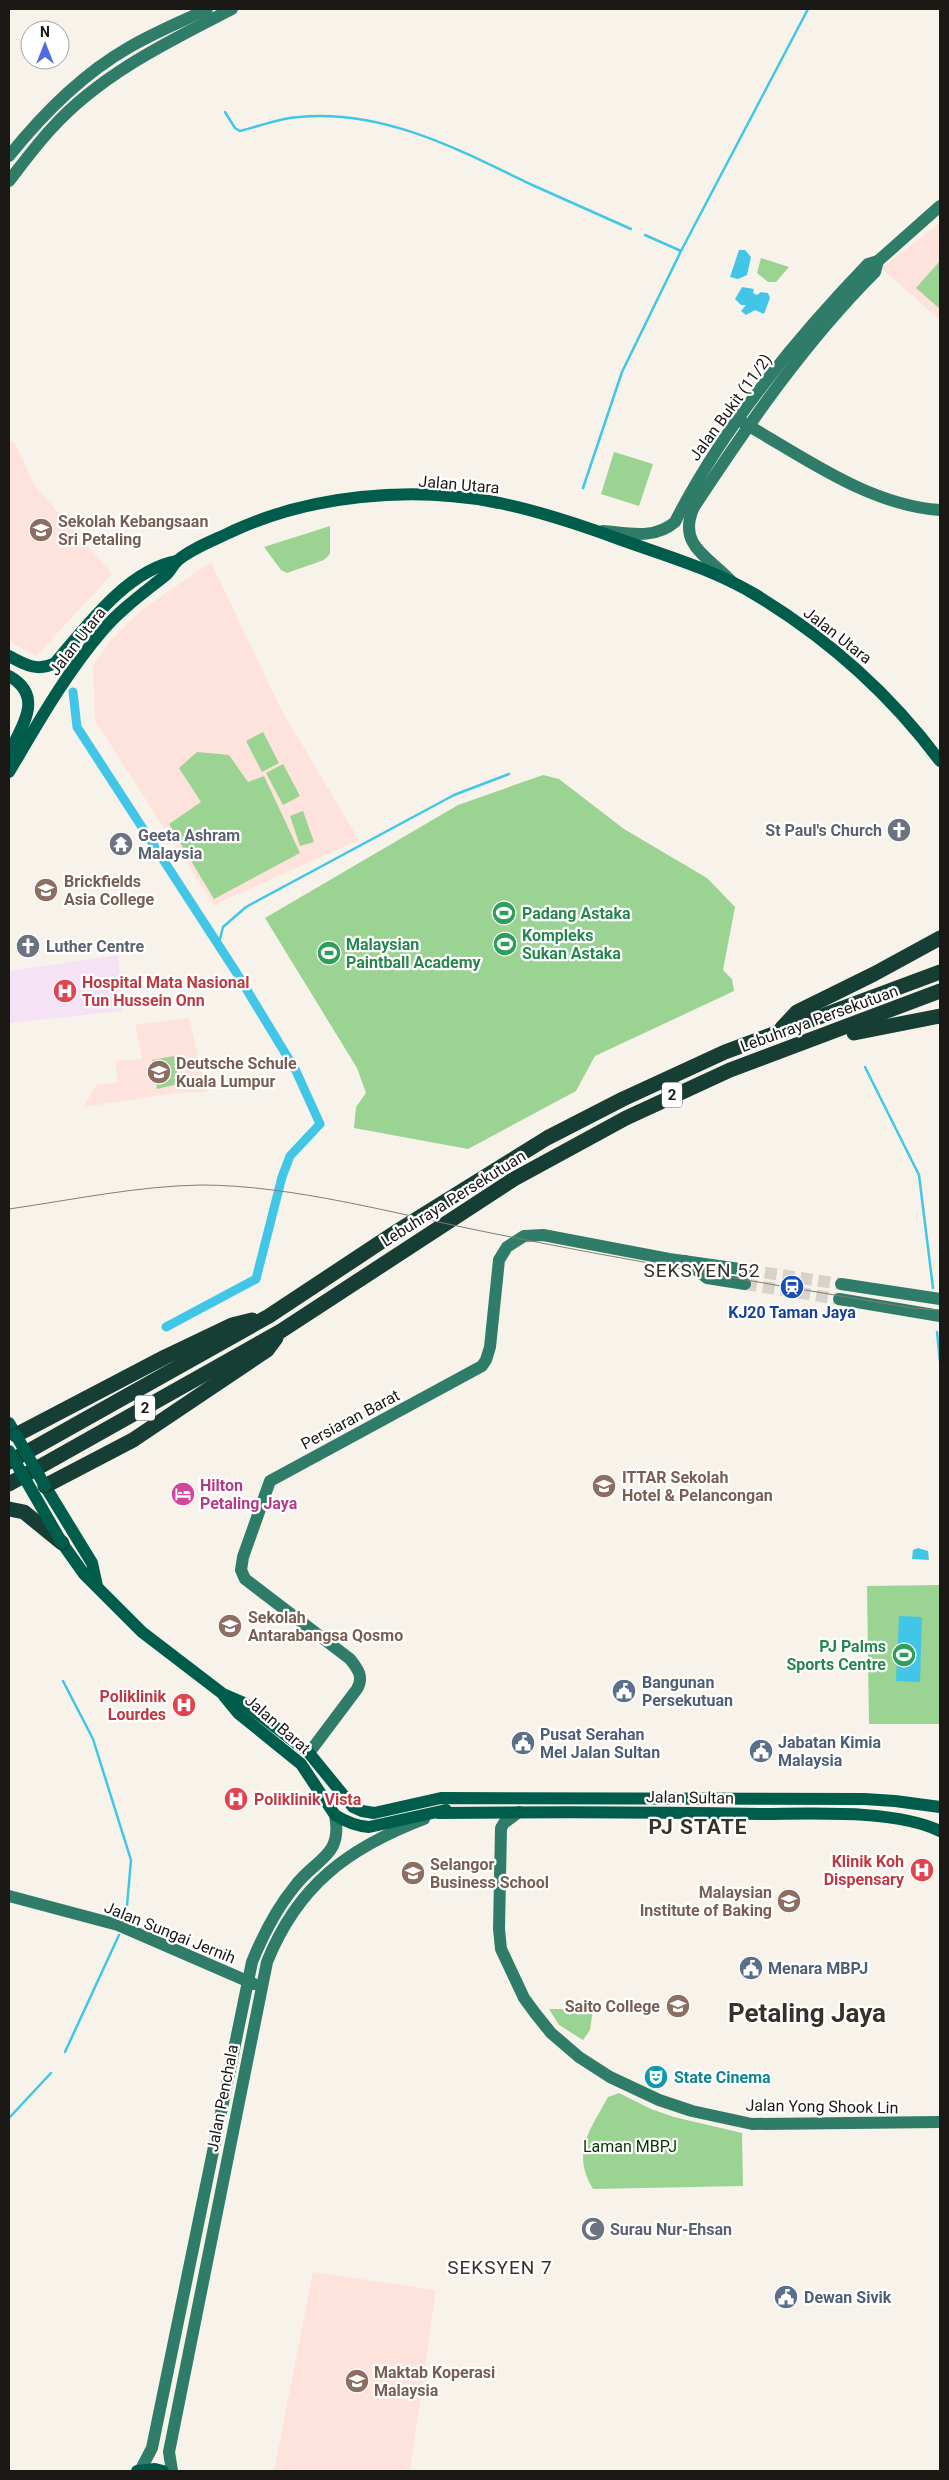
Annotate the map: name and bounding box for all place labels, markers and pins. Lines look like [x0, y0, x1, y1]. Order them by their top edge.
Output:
place label: Sekolah Kebangsaan Sri Petaling [58, 512, 208, 549]
school or university icon: Sekolah Kebangsaan Sri Petaling [28, 517, 54, 543]
church icon: St Paul's Church [886, 817, 912, 843]
place label: St Paul's Church [765, 821, 882, 840]
place label: Geeta Ashram Malaysia [138, 826, 240, 863]
temple icon: Geeta Ashram Malaysia [108, 831, 134, 857]
place label: Brickfields Asia College [64, 872, 154, 909]
school or university icon: Brickfields Asia College [33, 877, 59, 903]
sports icon: Padang Astaka [491, 900, 517, 926]
place label: Padang Astaka [522, 904, 631, 923]
place label: Kompleks Sukan Astaka [522, 926, 621, 963]
sports icon: Kompleks Sukan Astaka [492, 931, 518, 957]
church icon: Luther Centre [15, 933, 41, 959]
place label: Malaysian Paintball Academy [346, 935, 482, 972]
place label: Luther Centre [46, 937, 144, 956]
sports icon: Malaysian Paintball Academy [316, 940, 342, 966]
place label: Hospital Mata Nasional Tun Hussein Onn [82, 973, 250, 1010]
hospital icon: Hospital Mata Nasional Tun Hussein Onn [52, 978, 78, 1004]
place label: Deutsche Schule Kuala Lumpur [176, 1054, 297, 1091]
school or university icon: Deutsche Schule Kuala Lumpur [146, 1059, 172, 1085]
station icon: KJ20 Taman Jaya [779, 1274, 805, 1300]
place label: KJ20 Taman Jaya [728, 1303, 856, 1322]
place label: ITTAR Sekolah Hotel & Pelancongan [622, 1468, 773, 1505]
school or university icon: ITTAR Sekolah Hotel & Pelancongan [591, 1473, 617, 1499]
place label: Hilton Petaling Jaya [200, 1476, 298, 1513]
hotel icon: Hilton Petaling Jaya [170, 1481, 196, 1507]
place label: Sekolah Antarabangsa Qosmo [248, 1608, 403, 1645]
school or university icon: Sekolah Antarabangsa Qosmo [217, 1613, 243, 1639]
place label: PJ Palms Sports Centre [786, 1637, 886, 1674]
sports icon: PJ Palms Sports Centre [891, 1642, 917, 1668]
place label: Bangunan Persekutuan [642, 1673, 733, 1710]
public building icon: Bangunan Persekutuan [611, 1678, 637, 1704]
place label: Poliklinik Lourdes [100, 1687, 166, 1724]
hospital icon: Poliklinik Lourdes [171, 1692, 197, 1718]
place label: Pusat Serahan Mel Jalan Sultan [540, 1725, 660, 1762]
public building icon: Pusat Serahan Mel Jalan Sultan [510, 1730, 536, 1756]
place label: Jabatan Kimia Malaysia [778, 1733, 881, 1770]
public building icon: Jabatan Kimia Malaysia [748, 1738, 774, 1764]
hospital icon: Poliklinik Vista [223, 1786, 249, 1812]
place label: Poliklinik Vista [254, 1790, 362, 1809]
place label: Klinik Koh Dispensary [824, 1852, 905, 1889]
place label: Selangor Business School [430, 1855, 549, 1892]
hospital icon: Klinik Koh Dispensary [909, 1857, 935, 1883]
school or university icon: Selangor Business School [400, 1860, 426, 1886]
place label: Malaysian Institute of Baking [640, 1883, 772, 1920]
school or university icon: Malaysian Institute of Baking [776, 1888, 802, 1914]
public building icon: Menara MBPJ [738, 1955, 764, 1981]
place label: Menara MBPJ [768, 1959, 868, 1978]
school or university icon: Saito College [665, 1993, 691, 2019]
place label: Saito College [565, 1997, 660, 2016]
theatre icon: State Cinema [643, 2064, 669, 2090]
place label: State Cinema [674, 2068, 771, 2087]
mosque icon: Surau Nur-Ehsan [580, 2216, 606, 2242]
place label: Surau Nur-Ehsan [610, 2220, 732, 2239]
public building icon: Dewan Sivik [773, 2284, 799, 2310]
place label: Dewan Sivik [804, 2288, 892, 2307]
place label: Maktab Koperasi Malaysia [374, 2363, 495, 2400]
school or university icon: Maktab Koperasi Malaysia [344, 2368, 370, 2394]

